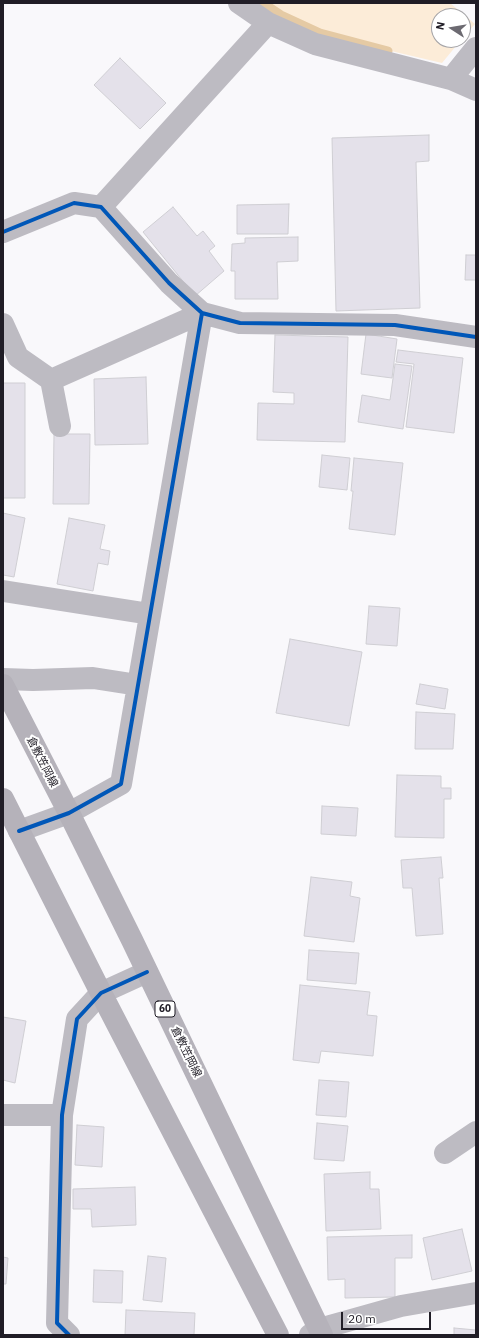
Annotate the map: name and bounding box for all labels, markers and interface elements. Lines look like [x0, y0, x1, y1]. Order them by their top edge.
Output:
north arrow [431, 8, 471, 48]
text: N [433, 20, 448, 31]
street label: 倉敷笠岡線 [24, 735, 60, 789]
road number: 60 [155, 1001, 175, 1017]
street label: 倉敷笠岡線 [168, 1024, 204, 1080]
scale bar [343, 1304, 433, 1330]
text: 20 m [348, 1311, 376, 1326]

